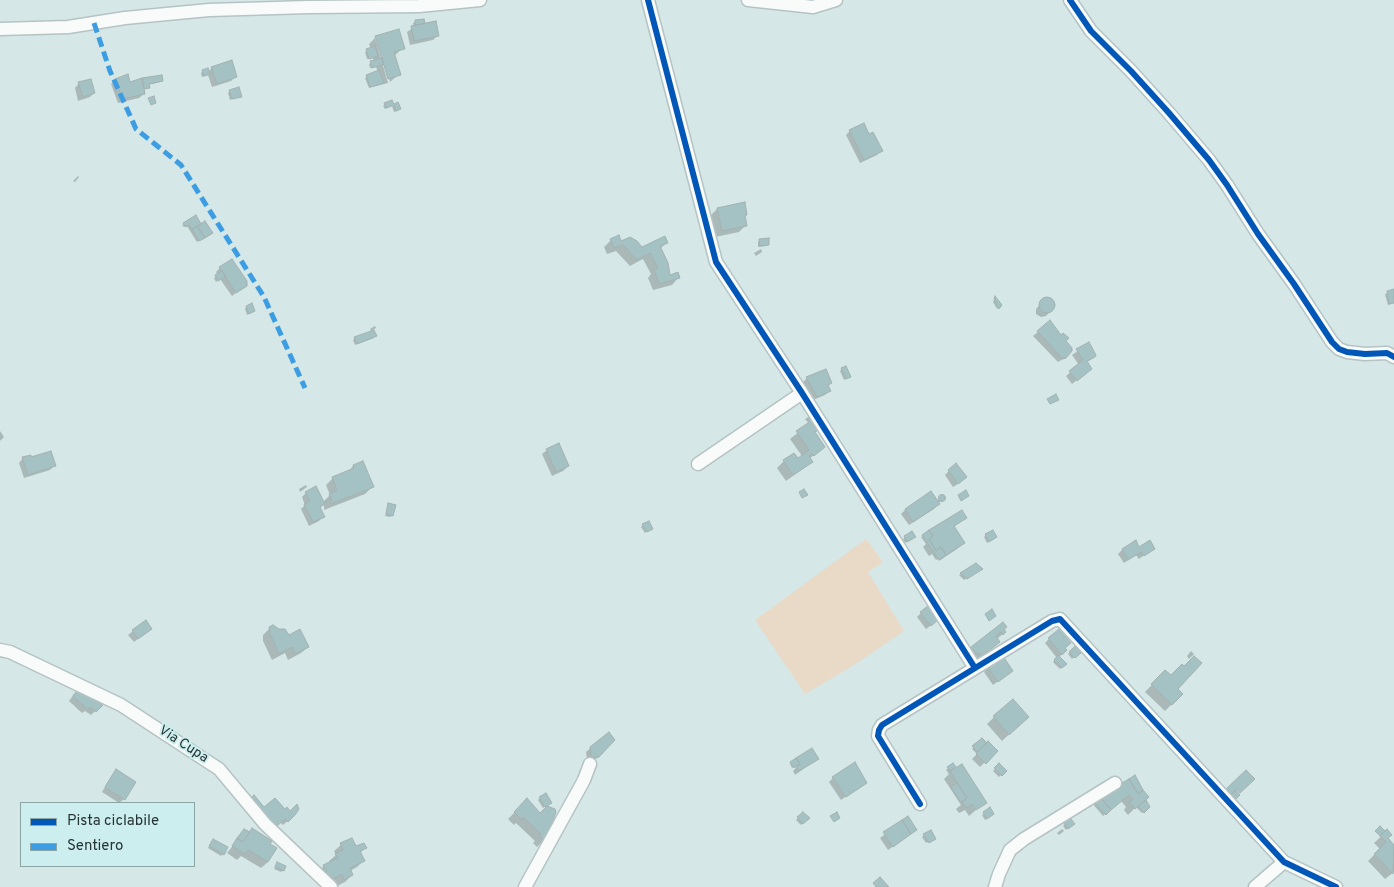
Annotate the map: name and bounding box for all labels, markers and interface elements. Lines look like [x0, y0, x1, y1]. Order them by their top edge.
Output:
street label: Via Cupa [155, 723, 211, 767]
legend [20, 802, 195, 867]
text: Pista ciclabile [67, 812, 159, 831]
text: Sentiero [67, 837, 123, 856]

